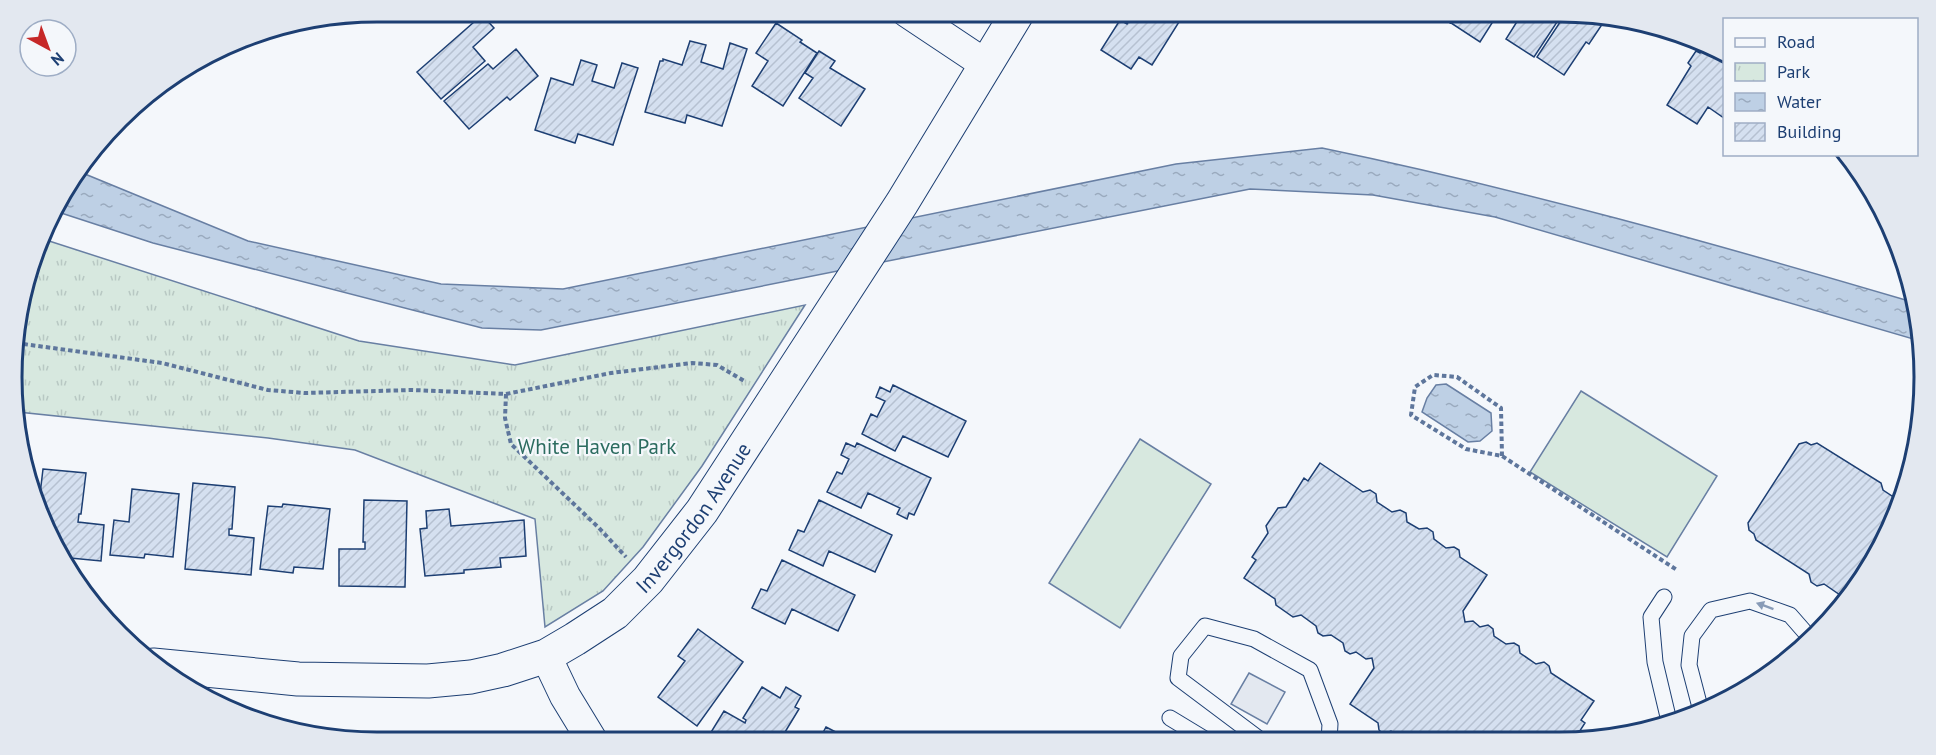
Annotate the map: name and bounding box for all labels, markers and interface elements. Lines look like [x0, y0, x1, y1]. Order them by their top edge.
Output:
north arrow [18, 18, 78, 78]
legend [1723, 18, 1918, 156]
text: Road [1777, 30, 1815, 53]
text: N [47, 48, 68, 70]
text: Park [1777, 60, 1810, 83]
text: Water [1777, 90, 1821, 113]
text: Building [1777, 120, 1841, 143]
park label: White Haven Park [518, 433, 676, 460]
street label: Invergordon Avenue [629, 437, 757, 599]
one-way arrow [1756, 601, 1774, 611]

